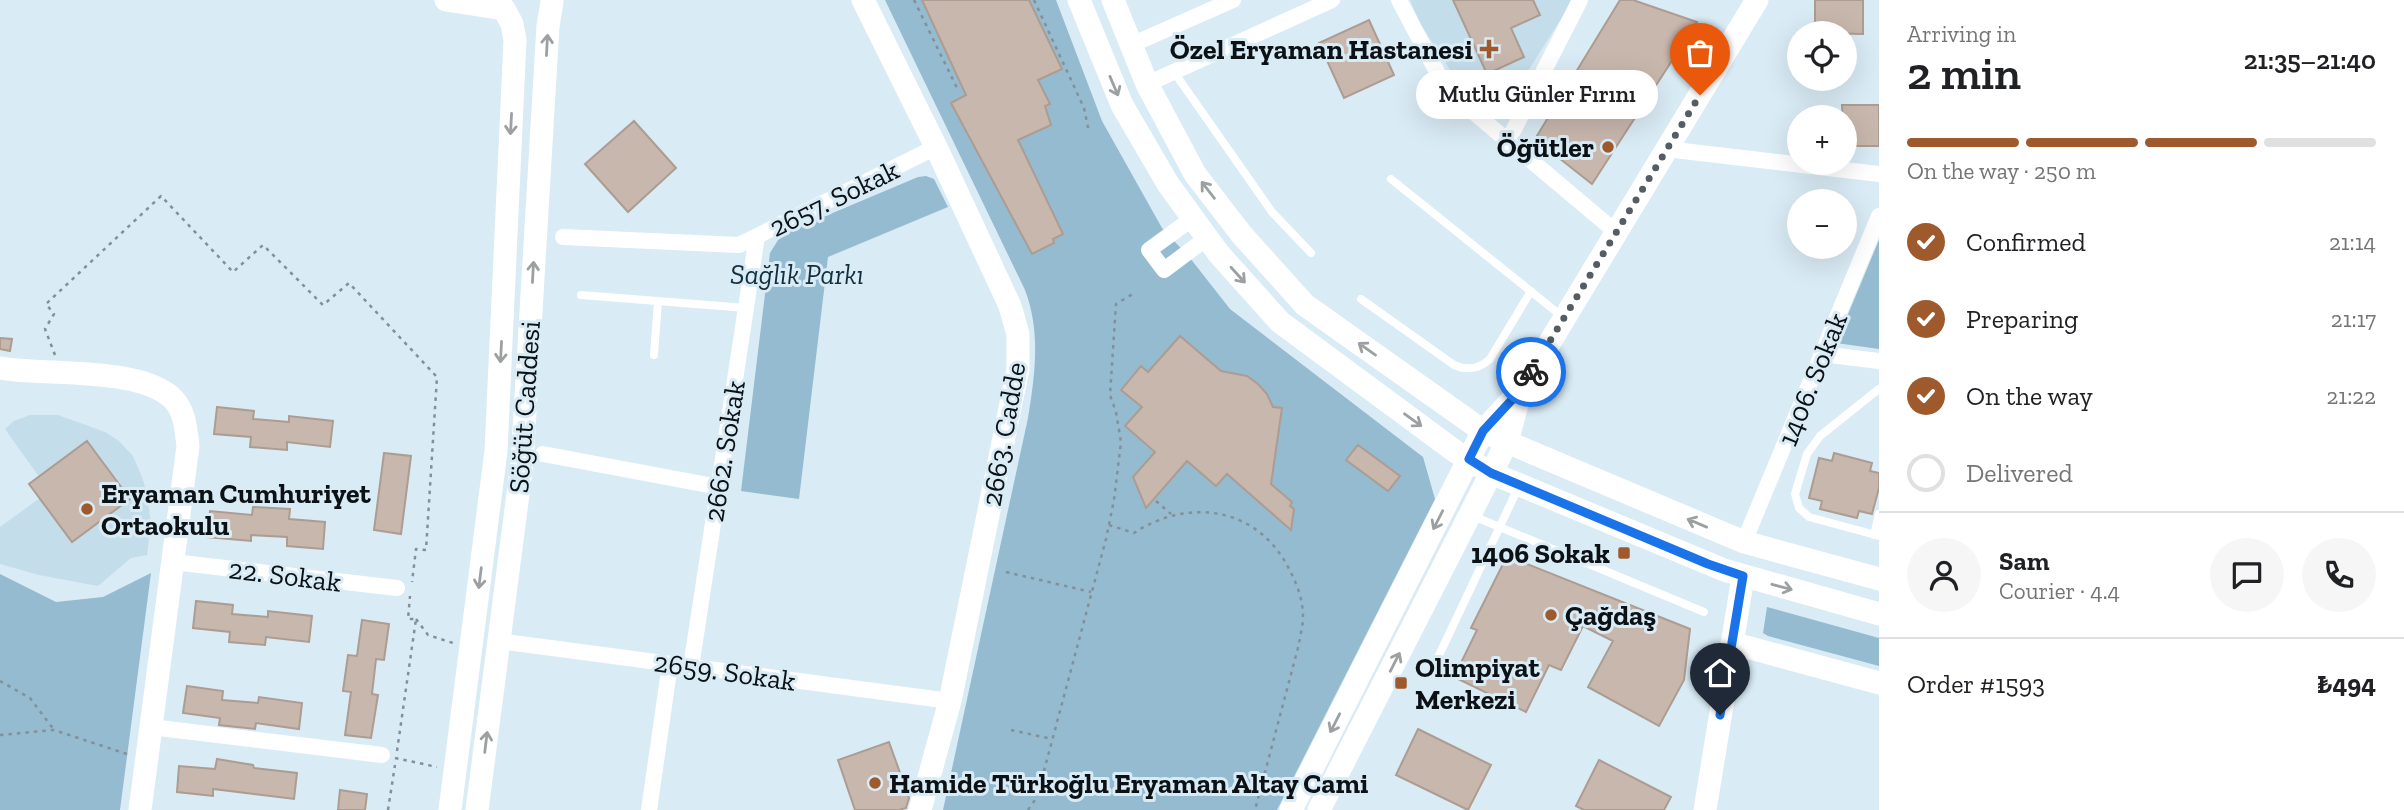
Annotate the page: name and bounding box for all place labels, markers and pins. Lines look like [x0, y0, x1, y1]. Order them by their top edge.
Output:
pin [1670, 23, 1730, 95]
place label: Özel Eryaman Hastanesi [1170, 33, 1473, 66]
marker: Özel Eryaman Hastanesi [1479, 39, 1499, 59]
callout: Mutlu Günler Fırını [1416, 70, 1658, 119]
place label: Öğütler [1497, 131, 1594, 164]
marker: Öğütler [1600, 139, 1616, 155]
place label: Eryaman Cumhuriyet Ortaokulu [101, 477, 371, 542]
marker: Eryaman Cumhuriyet Ortaokulu [79, 501, 95, 517]
place label: 1406 Sokak [1471, 537, 1611, 570]
marker: 1406 Sokak [1616, 545, 1632, 561]
place label: Çağdaş [1565, 599, 1656, 632]
marker: Çağdaş [1543, 607, 1559, 623]
pin [1690, 643, 1750, 715]
place label: Olimpiyat Merkezi [1415, 651, 1541, 716]
marker: Olimpiyat Merkezi [1393, 675, 1409, 691]
place label: Hamide Türkoğlu Eryaman Altay Cami [889, 767, 1368, 800]
marker: Hamide Türkoğlu Eryaman Altay Cami [867, 775, 883, 791]

